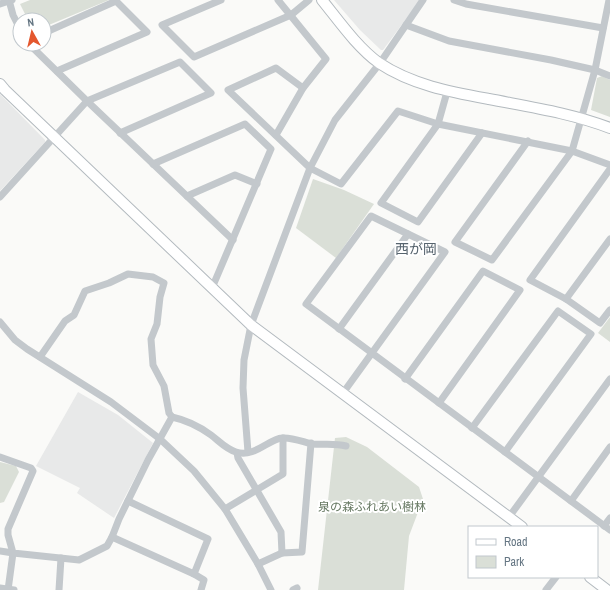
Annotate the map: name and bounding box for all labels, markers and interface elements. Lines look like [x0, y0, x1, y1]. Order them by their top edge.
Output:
north arrow [12, 12, 52, 52]
text: N [26, 15, 35, 29]
district label: 西が岡 [395, 240, 437, 258]
park label: 泉の森ふれあい樹林 [318, 499, 426, 515]
legend [468, 526, 598, 578]
text: Road [504, 534, 528, 550]
text: Park [504, 554, 524, 570]

